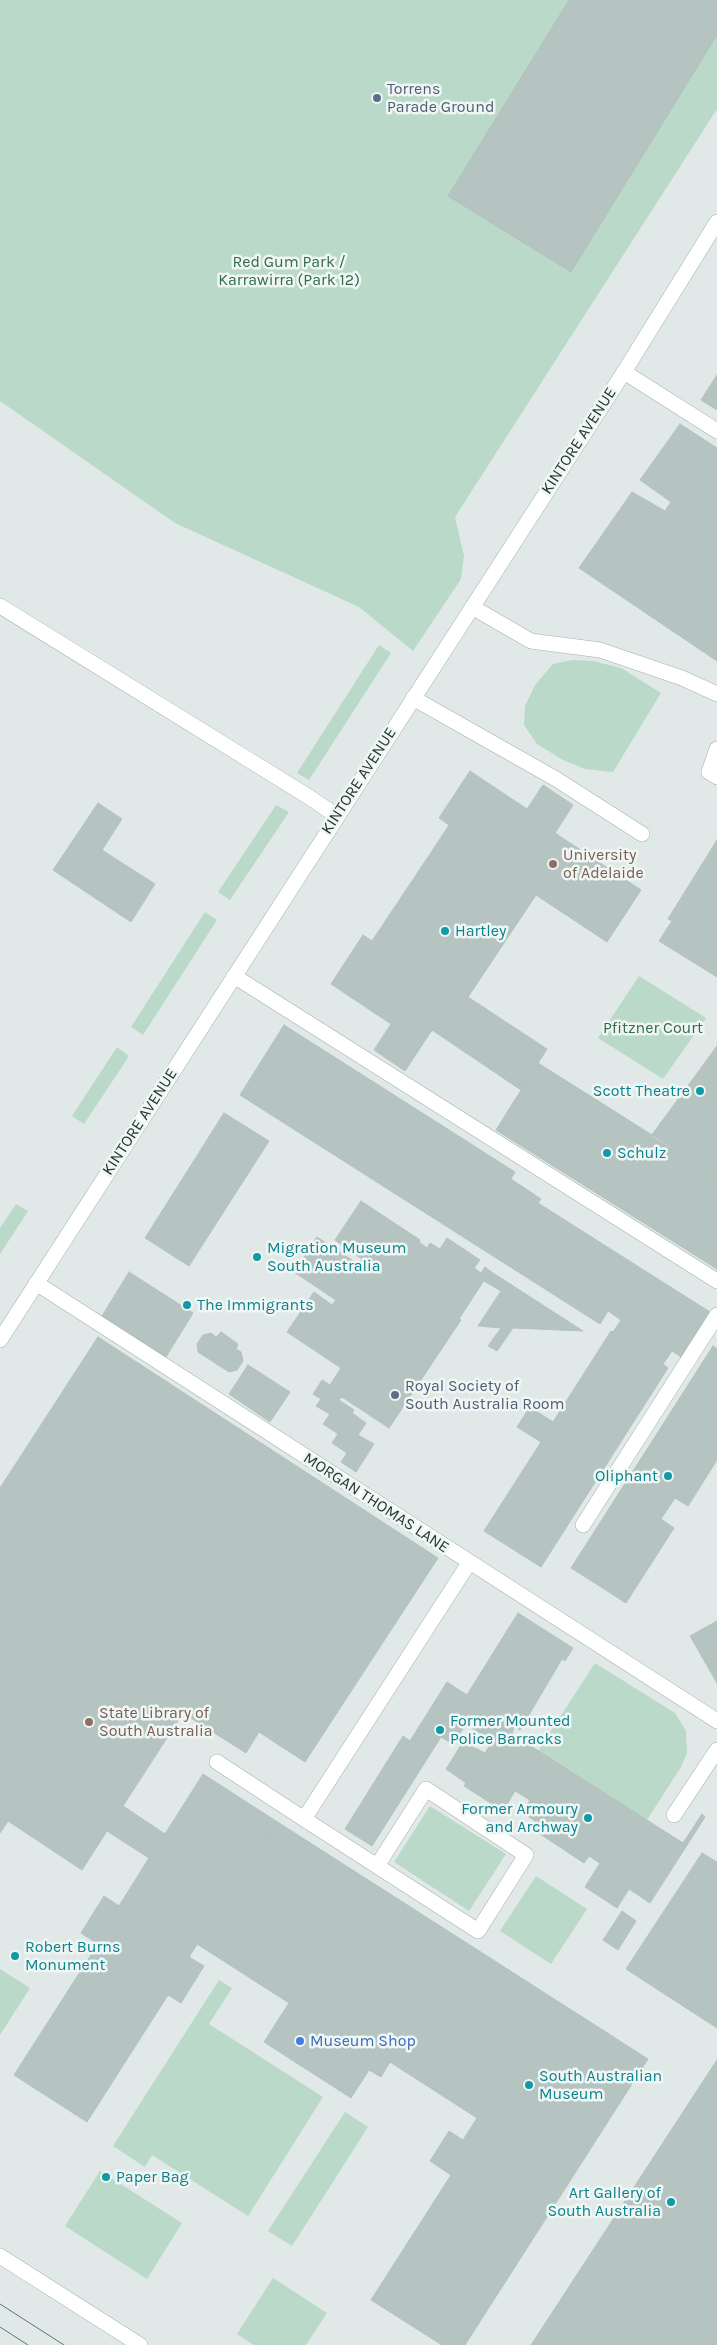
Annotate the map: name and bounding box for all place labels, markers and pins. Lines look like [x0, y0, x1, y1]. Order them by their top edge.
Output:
place label: Torrens Parade Ground [387, 79, 494, 117]
marker: Torrens Parade Ground [371, 92, 383, 104]
place label: University of Adelaide [563, 845, 644, 883]
marker: University of Adelaide [547, 858, 559, 870]
place label: Hartley [455, 921, 506, 941]
marker: Hartley [439, 925, 451, 937]
place label: Scott Theatre [593, 1081, 690, 1101]
marker: Scott Theatre [694, 1085, 706, 1097]
place label: Schulz [617, 1143, 666, 1163]
marker: Schulz [601, 1147, 613, 1159]
place label: Migration Museum South Australia [267, 1238, 406, 1276]
marker: Migration Museum South Australia [251, 1251, 263, 1263]
place label: The Immigrants [197, 1295, 314, 1315]
marker: The Immigrants [181, 1299, 193, 1311]
place label: Royal Society of South Australia Room [405, 1376, 565, 1414]
marker: Royal Society of South Australia Room [389, 1389, 401, 1401]
place label: Oliphant [595, 1466, 658, 1486]
marker: Oliphant [662, 1470, 674, 1482]
place label: State Library of South Australia [99, 1703, 213, 1741]
place label: Former Mounted Police Barracks [450, 1711, 571, 1749]
marker: State Library of South Australia [83, 1716, 95, 1728]
marker: Former Mounted Police Barracks [434, 1724, 446, 1736]
place label: Former Armoury and Archway [461, 1799, 578, 1837]
marker: Former Armoury and Archway [582, 1812, 594, 1824]
place label: Robert Burns Monument [25, 1937, 120, 1975]
marker: Robert Burns Monument [9, 1950, 21, 1962]
place label: Museum Shop [310, 2031, 416, 2051]
marker: Museum Shop [294, 2035, 306, 2047]
place label: South Australian Museum [539, 2066, 662, 2104]
marker: South Australian Museum [523, 2079, 535, 2091]
place label: Paper Bag [116, 2167, 189, 2187]
marker: Paper Bag [100, 2171, 112, 2183]
place label: Art Gallery of South Australia [547, 2183, 661, 2221]
marker: Art Gallery of South Australia [665, 2196, 677, 2208]

